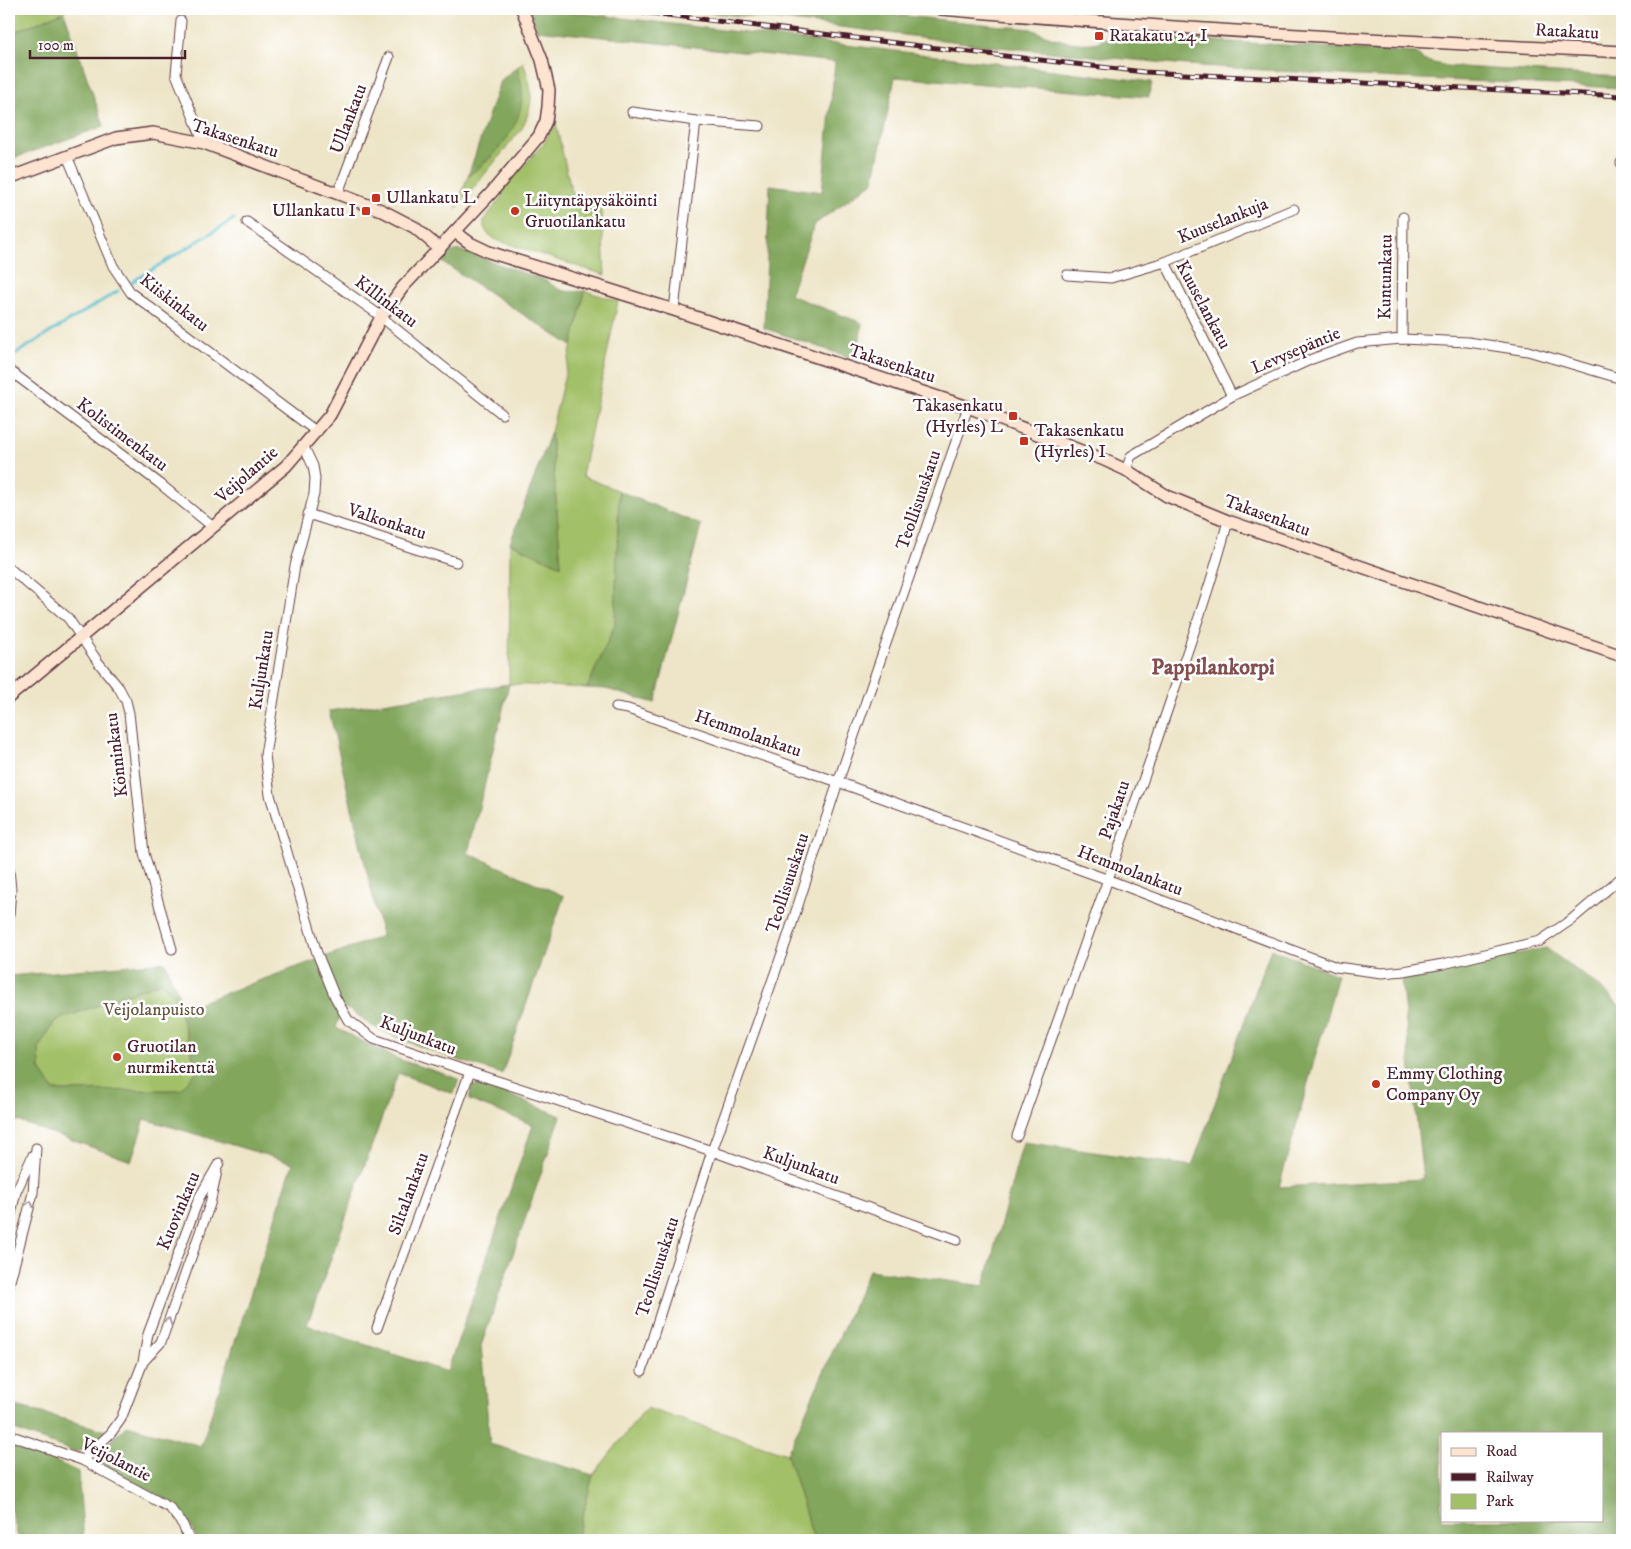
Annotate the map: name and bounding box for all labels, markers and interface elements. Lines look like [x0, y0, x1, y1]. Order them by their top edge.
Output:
street label: Ratakatu [1534, 19, 1600, 45]
place label: Ratakatu 24 I [1109, 25, 1207, 47]
scale bar [30, 28, 185, 60]
marker: Ratakatu 24 I [1093, 30, 1105, 42]
text: 100 m [38, 36, 74, 55]
street label: Ullankatu [326, 81, 372, 157]
street label: Takasenkatu [189, 115, 282, 163]
place label: Ullankatu L [386, 187, 476, 209]
place label: Liityntäpysäköinti Gruotilankatu [525, 190, 657, 233]
marker: Ullankatu L [370, 192, 382, 204]
street label: Kuuselankuja [1175, 193, 1272, 249]
place label: Ullankatu I [272, 200, 356, 222]
marker: Ullankatu I [360, 205, 372, 217]
marker: Liityntäpysäköinti Gruotilankatu [509, 205, 521, 217]
street label: Kuntunkatu [1374, 234, 1398, 320]
street label: Kuuselankatu [1171, 257, 1236, 353]
street label: Kiiskinkatu [135, 269, 213, 337]
street label: Killinkatu [350, 271, 422, 333]
street label: Levysepäntie [1248, 322, 1344, 380]
street label: Takasenkatu [846, 340, 939, 388]
street label: Kolistimenkatu [72, 393, 172, 477]
place label: Takasenkatu (Hyrles) L [913, 395, 1003, 438]
marker: Takasenkatu (Hyrles) L [1007, 410, 1019, 422]
place label: Takasenkatu (Hyrles) I [1034, 420, 1124, 463]
marker: Takasenkatu (Hyrles) I [1018, 435, 1030, 447]
street label: Veijolantie [210, 442, 283, 509]
street label: Teollisuuskatu [892, 447, 946, 553]
street label: Takasenkatu [1221, 490, 1313, 542]
street label: Valkonkatu [344, 499, 429, 545]
street label: Kuljunkatu [245, 628, 279, 711]
district label: Pappilankorpi [1151, 654, 1275, 681]
street label: Hemmolankatu [692, 705, 805, 763]
street label: Könninkatu [101, 711, 133, 799]
street label: Pajakatu [1095, 777, 1135, 842]
street label: Teollisuuskatu [761, 830, 815, 936]
street label: Hemmolankatu [1074, 841, 1186, 901]
park label: Veijolanpuisto [103, 999, 205, 1021]
street label: Kuljunkatu [377, 1011, 460, 1061]
place label: Gruotilan nurmikenttä [127, 1036, 215, 1079]
marker: Gruotilan nurmikenttä [111, 1051, 123, 1063]
place label: Emmy Clothing Company Oy [1386, 1063, 1502, 1106]
marker: Emmy Clothing Company Oy [1370, 1078, 1382, 1090]
street label: Kuljunkatu [760, 1142, 843, 1190]
street label: Siltalankatu [384, 1149, 434, 1238]
street label: Kuovinkatu [153, 1168, 205, 1253]
one-way arrow [24, 1199, 35, 1208]
street label: Teollisuuskatu [631, 1214, 685, 1320]
one-way arrow [162, 1317, 172, 1326]
legend [1441, 1432, 1604, 1522]
street label: Veijolantie [76, 1433, 155, 1487]
text: Road [1486, 1442, 1518, 1461]
text: Railway [1486, 1468, 1534, 1487]
text: Park [1486, 1492, 1515, 1511]

